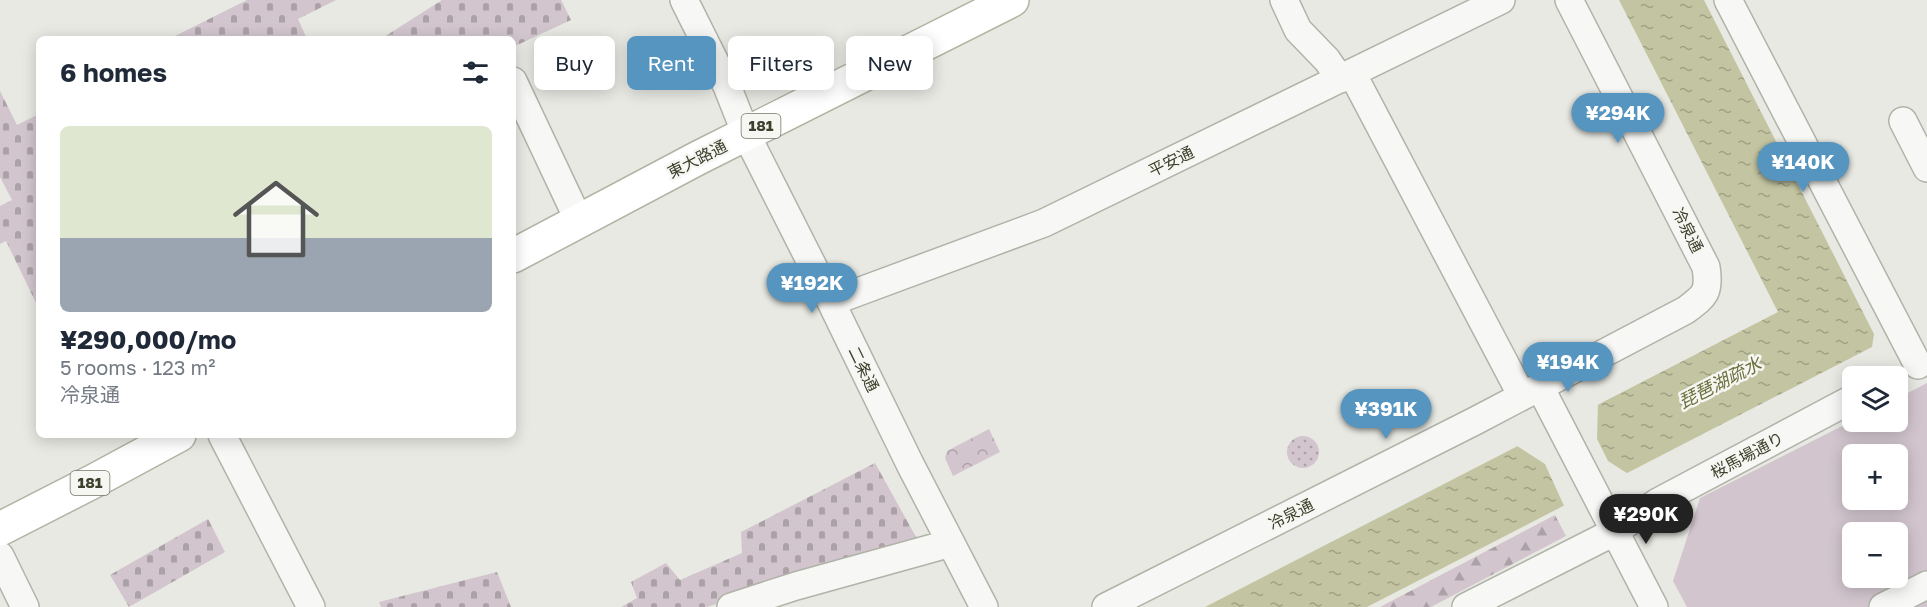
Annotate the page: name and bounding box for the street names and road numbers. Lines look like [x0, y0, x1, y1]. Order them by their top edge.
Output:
road number: 181 [742, 114, 780, 138]
street label: 東大路通 [664, 136, 730, 182]
street label: 平安通 [1145, 141, 1197, 181]
street label: 冷泉通 [1668, 204, 1708, 256]
street label: 二条通 [844, 343, 884, 395]
street label: 桜馬場通り [1707, 427, 1787, 483]
road number: 181 [70, 471, 110, 495]
street label: 冷泉通 [1265, 494, 1317, 534]

